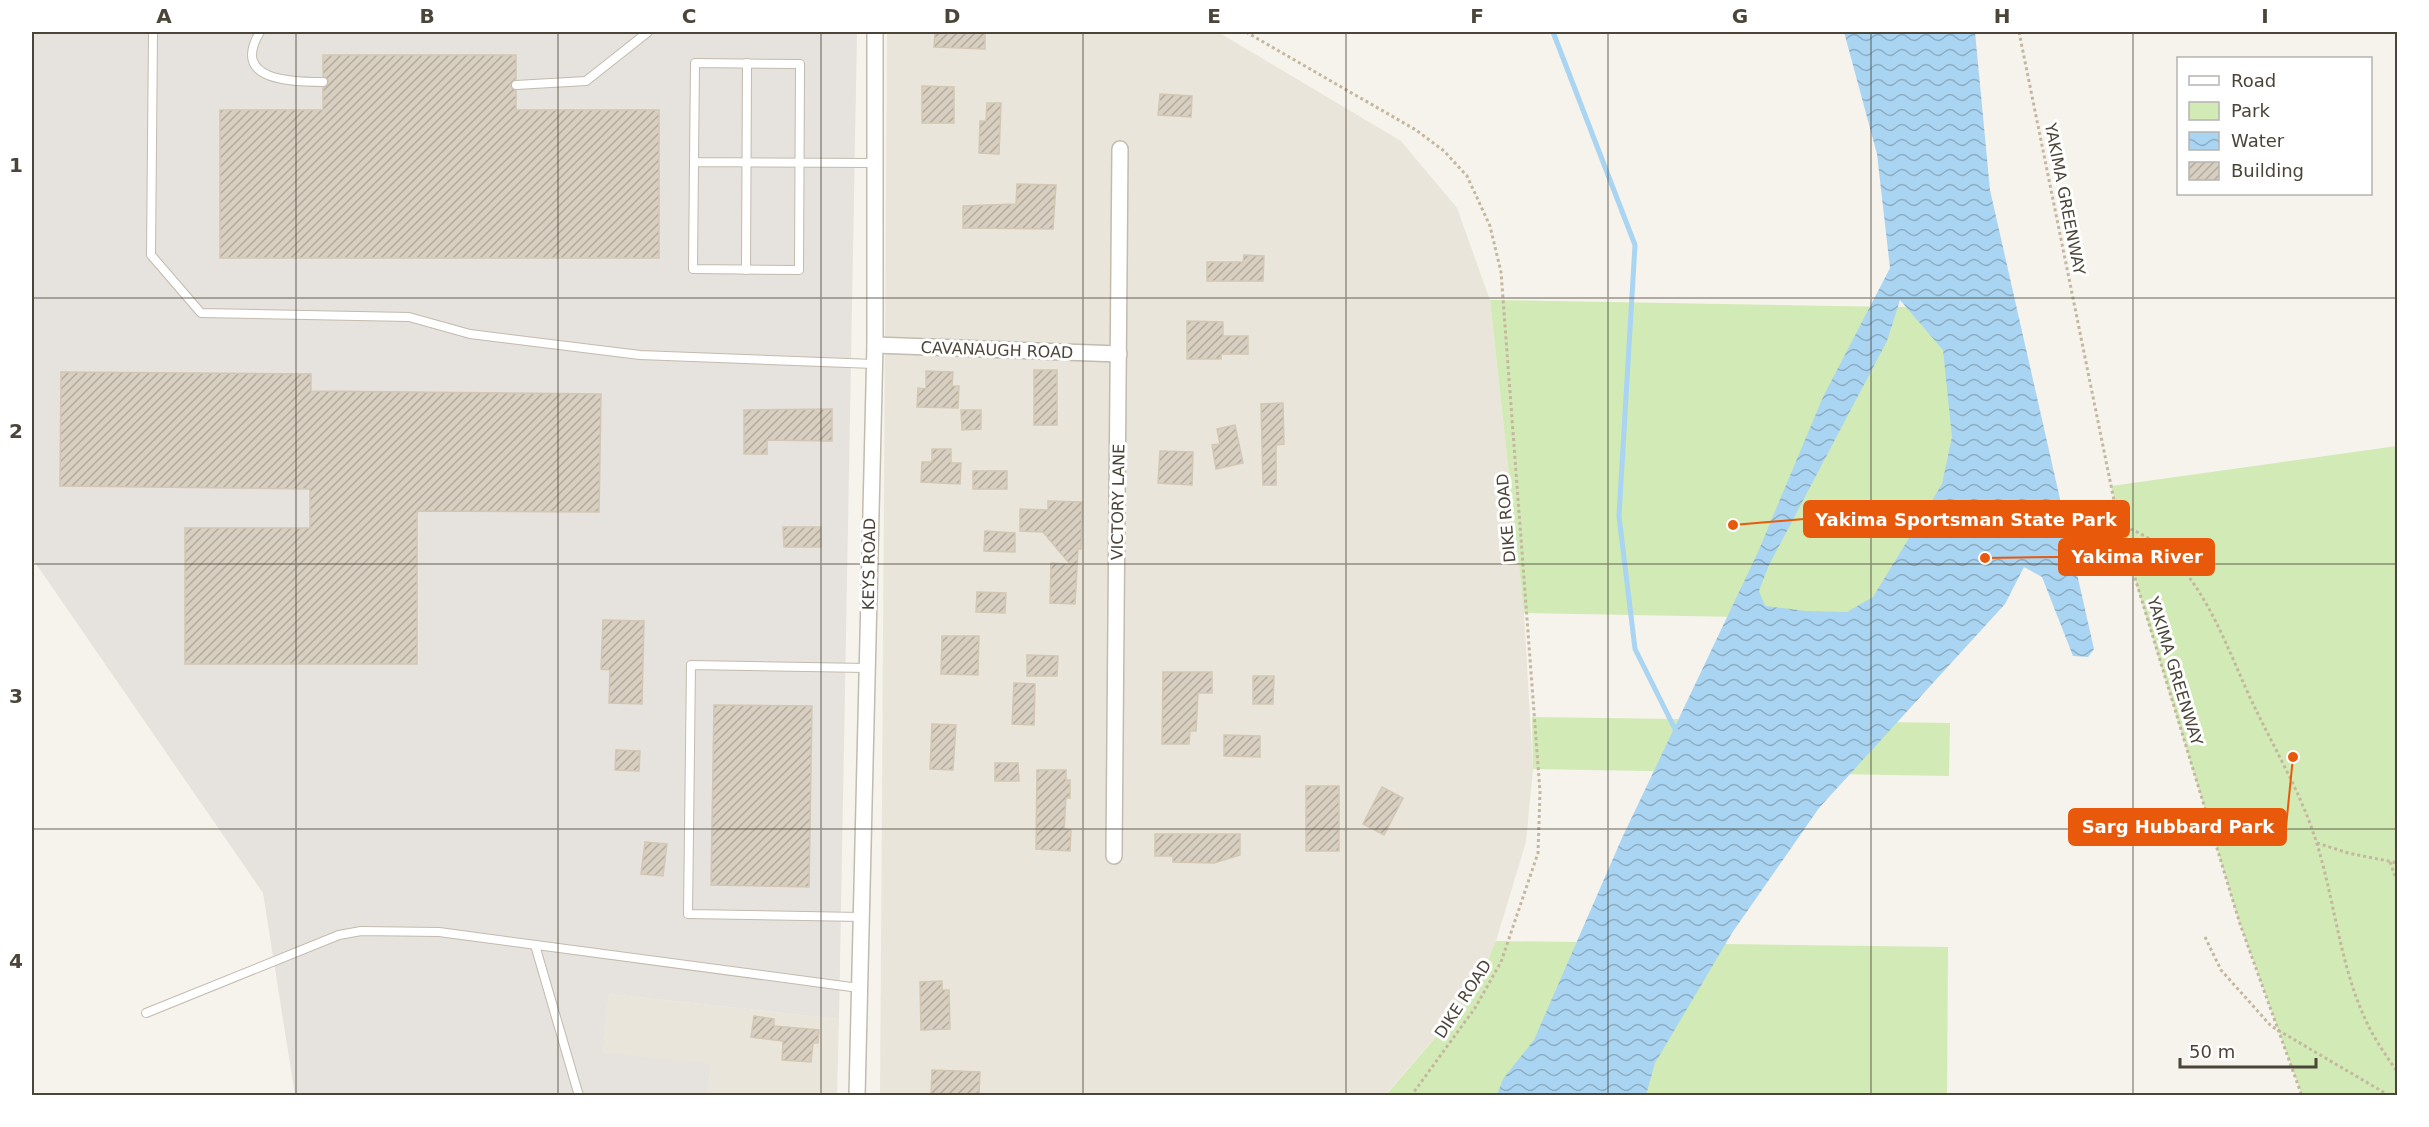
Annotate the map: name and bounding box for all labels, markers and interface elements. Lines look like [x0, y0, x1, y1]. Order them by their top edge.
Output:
text: A [156, 4, 172, 28]
text: B [419, 4, 435, 28]
text: C [682, 4, 696, 28]
text: D [944, 4, 960, 28]
text: E [1207, 4, 1221, 28]
text: F [1470, 4, 1484, 28]
text: G [1732, 4, 1748, 28]
text: H [1994, 4, 2010, 28]
text: I [2261, 4, 2269, 28]
legend [2177, 57, 2372, 195]
text: Road [2231, 70, 2276, 91]
text: Park [2231, 100, 2270, 121]
street label: YAKIMA GREENWAY [2041, 120, 2089, 277]
text: Water [2231, 130, 2285, 151]
text: 1 [9, 153, 23, 177]
text: Building [2231, 160, 2304, 181]
street label: CAVANAUGH ROAD [920, 338, 1074, 362]
text: 2 [9, 419, 23, 443]
street label: VICTORY LANE [1107, 444, 1129, 560]
street label: DIKE ROAD [1493, 473, 1519, 563]
callout: Yakima Sportsman State Park [1804, 501, 2129, 537]
text: Yakima Sportsman State Park [1814, 509, 2118, 530]
street label: KEYS ROAD [859, 518, 879, 610]
callout: Yakima River [2059, 539, 2214, 575]
text: Yakima River [2070, 546, 2203, 567]
street label: YAKIMA GREENWAY [2143, 593, 2207, 748]
text: 3 [9, 684, 23, 708]
callout: Sarg Hubbard Park [2069, 809, 2286, 845]
text: Sarg Hubbard Park [2082, 816, 2275, 837]
text: 4 [9, 949, 23, 973]
street label: DIKE ROAD [1431, 956, 1495, 1042]
scale bar [2180, 1031, 2316, 1069]
text: 50 m [2189, 1041, 2235, 1062]

